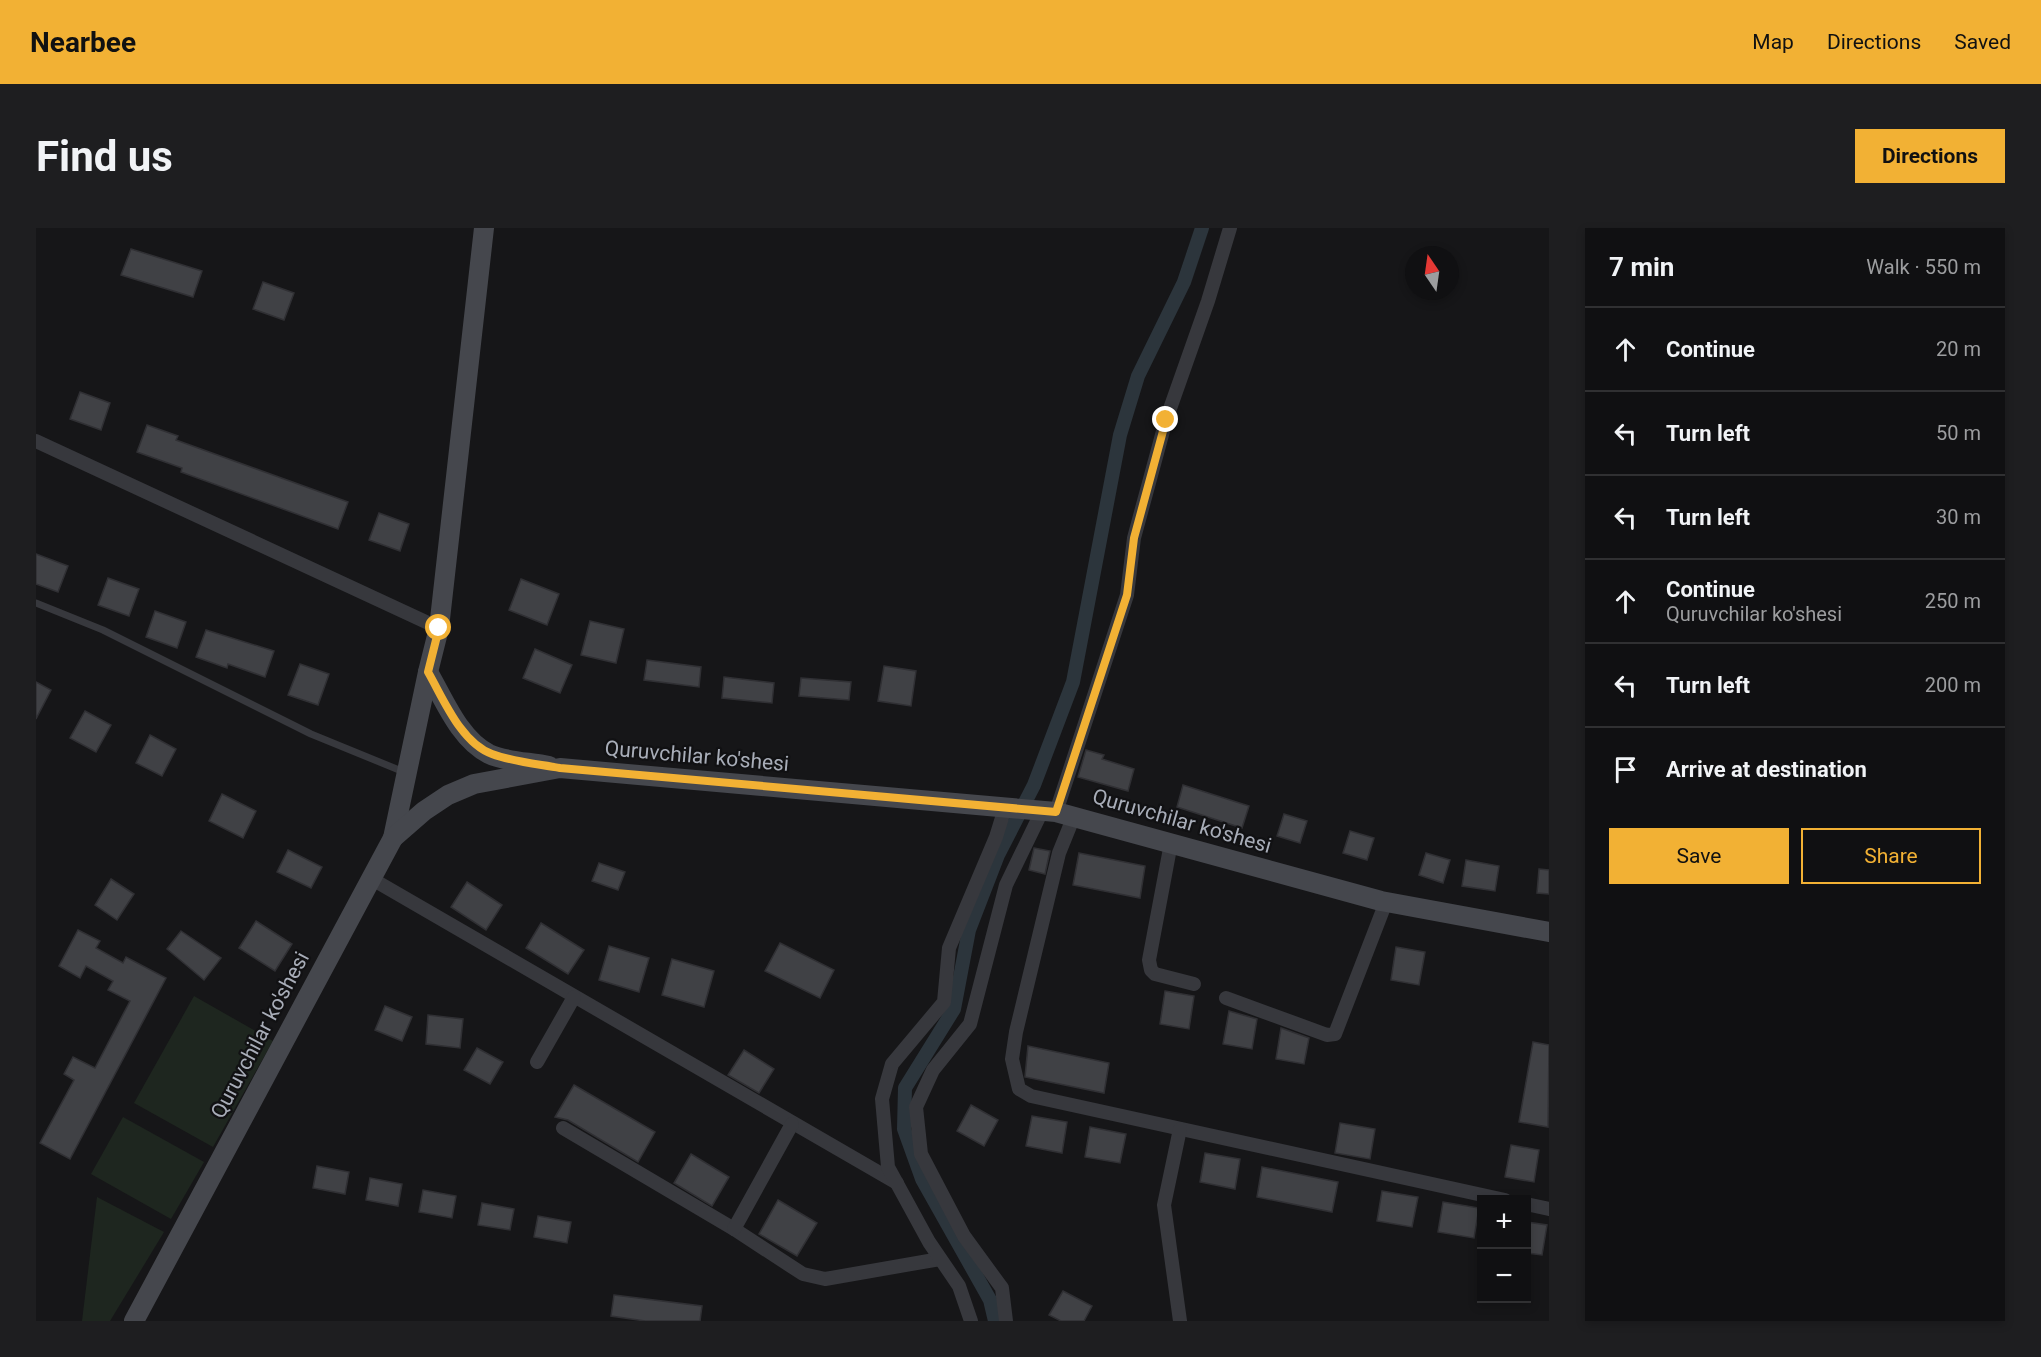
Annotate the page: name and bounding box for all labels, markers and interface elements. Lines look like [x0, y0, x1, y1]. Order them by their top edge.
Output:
text: Nearbee [30, 26, 136, 59]
text: Map [1752, 30, 1794, 54]
text: Directions [1827, 30, 1921, 54]
text: Saved [1954, 30, 2011, 54]
button: Directions [1855, 129, 2005, 183]
text: Find us [36, 132, 173, 181]
north arrow [1405, 246, 1459, 300]
text: 7 min [1609, 252, 1674, 282]
text: Walk · 550 m [1866, 255, 1981, 279]
icon: ahead [1609, 333, 1642, 366]
text: Continue [1666, 337, 1755, 362]
text: 20 m [1936, 337, 1981, 361]
route end [1152, 406, 1178, 432]
icon: left [1609, 417, 1642, 450]
text: Turn left [1666, 421, 1750, 446]
text: 50 m [1936, 421, 1981, 445]
icon: left [1609, 501, 1642, 534]
text: Turn left [1666, 505, 1750, 530]
text: 30 m [1936, 505, 1981, 529]
text: Continue [1666, 577, 1755, 602]
icon: ahead [1609, 585, 1642, 618]
text: 250 m [1925, 589, 1981, 613]
text: Quruvchilar ko'shesi [1666, 602, 1842, 626]
route start [425, 614, 451, 640]
icon: left [1609, 669, 1642, 702]
text: Turn left [1666, 673, 1750, 698]
text: 200 m [1925, 673, 1981, 697]
street label: Quruvchilar ko'shesi [604, 736, 790, 776]
icon: arrive [1609, 753, 1642, 786]
text: Arrive at destination [1666, 757, 1867, 782]
street label: Quruvchilar ko'shesi [1090, 784, 1274, 858]
button: Save [1609, 828, 1789, 884]
button: Share [1801, 828, 1981, 884]
street label: Quruvchilar ko'shesi [206, 948, 314, 1122]
map controls [1477, 1195, 1531, 1303]
button: + [1477, 1195, 1531, 1249]
button: − [1477, 1249, 1531, 1303]

